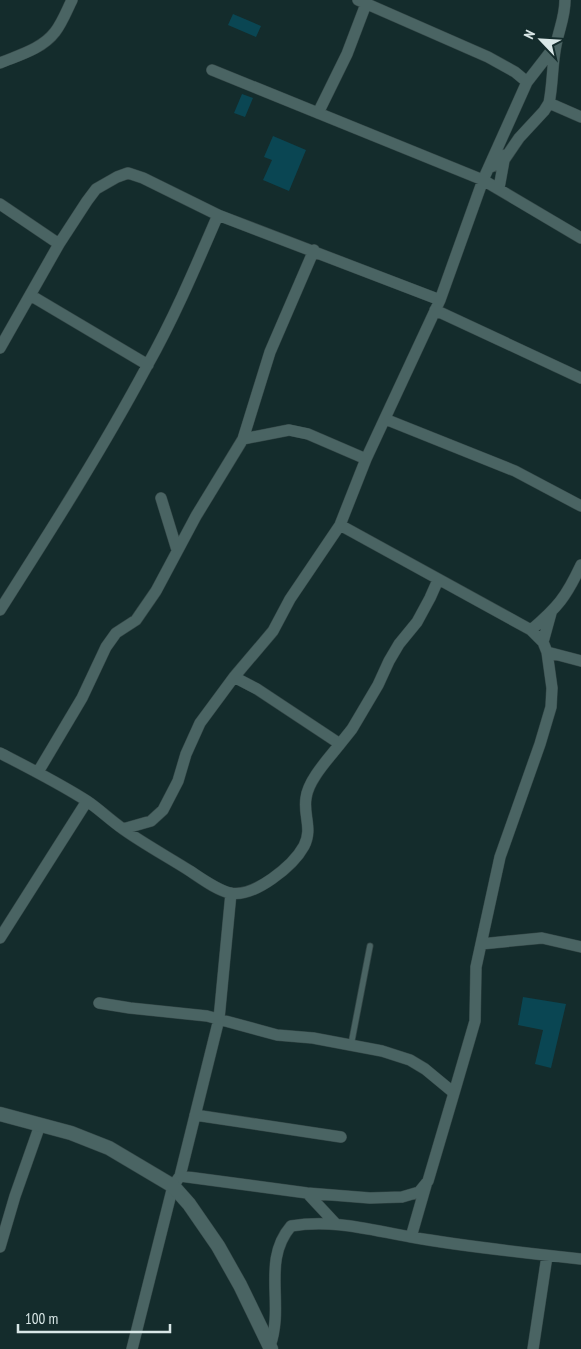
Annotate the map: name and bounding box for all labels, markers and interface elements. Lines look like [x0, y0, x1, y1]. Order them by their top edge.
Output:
north arrow [516, 15, 566, 65]
text: N [519, 27, 539, 42]
scale bar [18, 1302, 170, 1334]
text: 100 m [25, 1309, 58, 1328]

